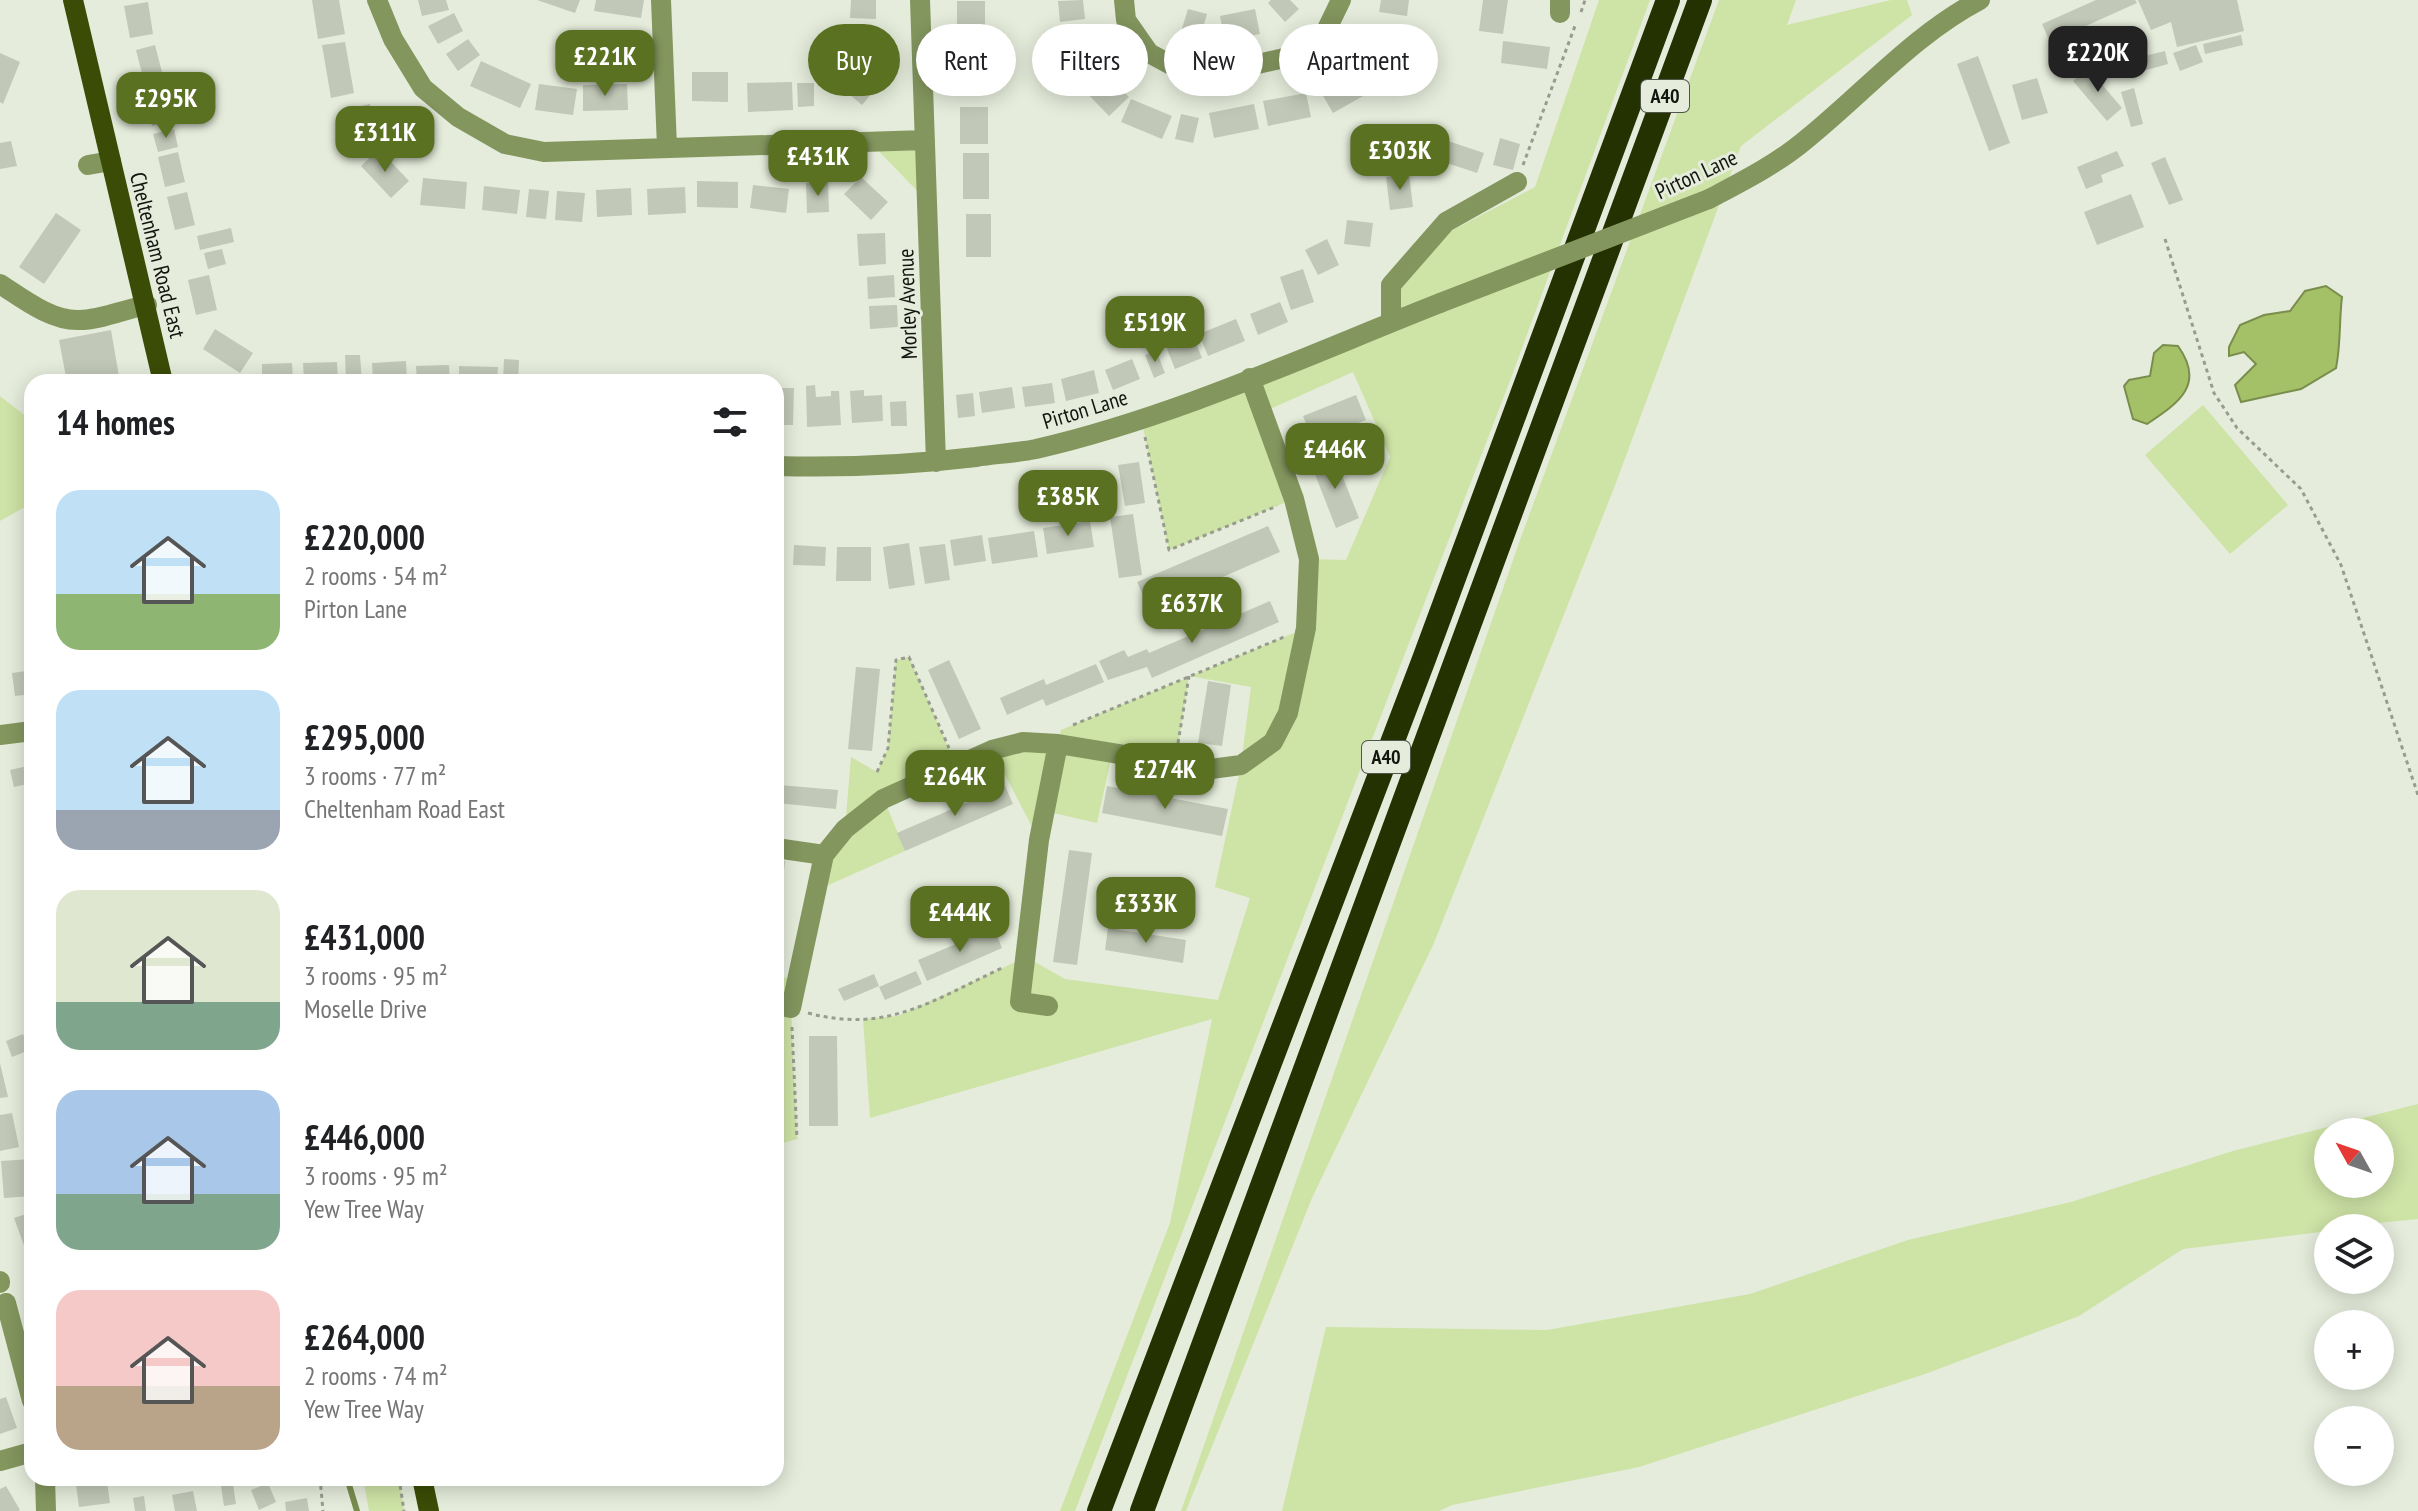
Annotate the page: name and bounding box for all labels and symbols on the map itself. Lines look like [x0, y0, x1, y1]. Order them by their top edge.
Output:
pin: £220K [2042, 26, 2154, 94]
pin: £221K [549, 30, 661, 98]
pin: £295K [110, 72, 222, 140]
road number: A40 [1641, 80, 1689, 112]
pin: £311K [329, 106, 441, 174]
pin: £303K [1344, 124, 1456, 192]
pin: £431K [762, 130, 874, 198]
street label: Pirton Lane [1651, 143, 1741, 205]
street label: Cheltenham Road East [124, 169, 192, 341]
street label: Morley Avenue [891, 248, 923, 360]
pin: £519K [1099, 296, 1211, 364]
street label: Pirton Lane [1039, 383, 1131, 435]
pin: £446K [1279, 423, 1391, 491]
pin: £385K [1012, 470, 1124, 538]
pin: £637K [1136, 577, 1248, 645]
road number: A40 [1362, 741, 1410, 773]
pin: £274K [1109, 743, 1221, 811]
pin: £264K [899, 750, 1011, 818]
pin: £333K [1090, 877, 1202, 945]
pin: £444K [904, 886, 1016, 954]
north arrow [2314, 1118, 2394, 1198]

